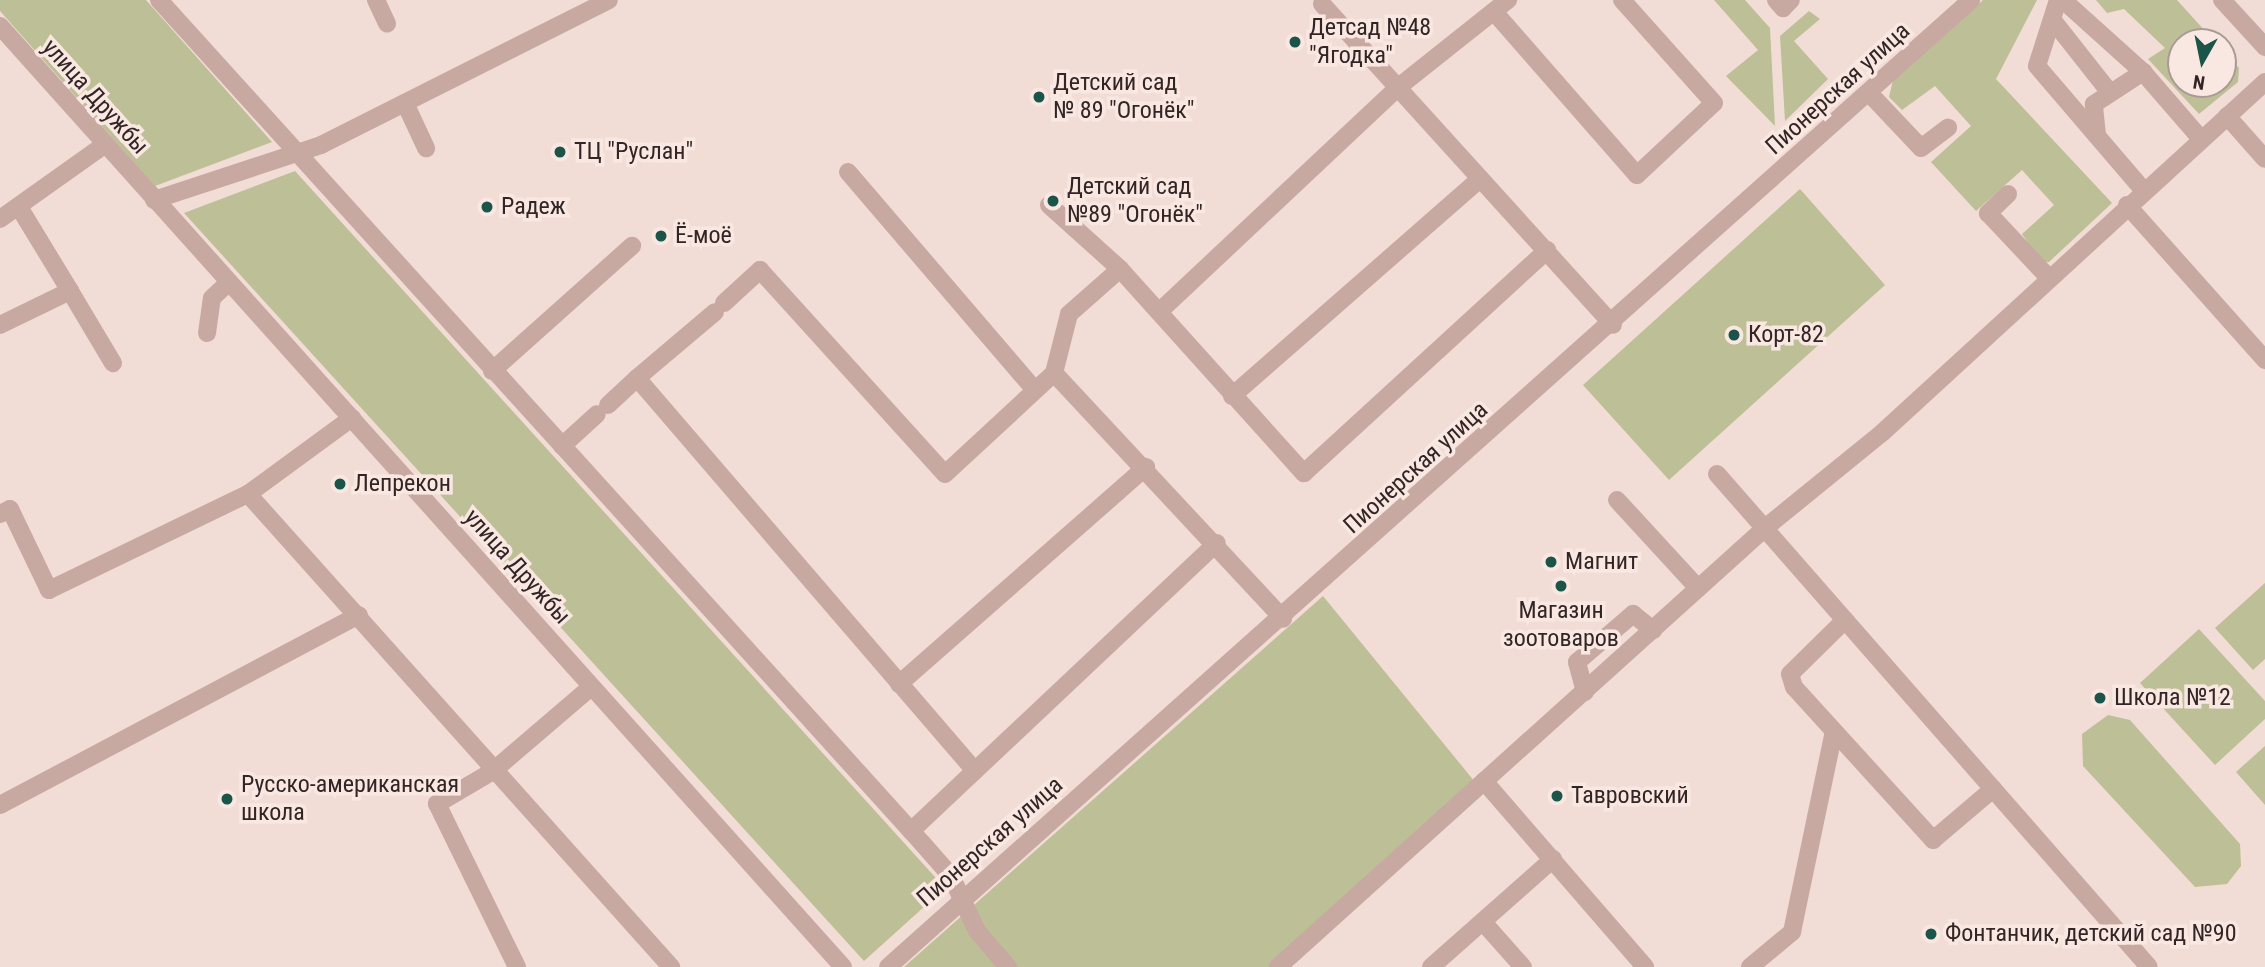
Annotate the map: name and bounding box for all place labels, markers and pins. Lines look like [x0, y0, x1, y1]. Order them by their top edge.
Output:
place label: Детсад №48 "Ягодка" [1309, 14, 1431, 70]
marker: Детсад №48 "Ягодка" [1287, 34, 1303, 50]
place label: Детский сад № 89 "Огонёк" [1053, 69, 1195, 125]
marker: Детский сад № 89 "Огонёк" [1031, 89, 1047, 105]
place label: ТЦ "Руслан" [574, 138, 693, 166]
marker: ТЦ "Руслан" [552, 144, 568, 160]
place label: Детский сад №89 "Огонёк" [1067, 173, 1203, 229]
place label: Радеж [501, 193, 566, 221]
marker: Детский сад №89 "Огонёк" [1045, 193, 1061, 209]
marker: Радеж [479, 199, 495, 215]
place label: Ё-моё [675, 222, 732, 250]
marker: Ё-моё [653, 228, 669, 244]
place label: Корт-82 [1748, 321, 1824, 349]
marker: Корт-82 [1726, 327, 1742, 343]
place label: Лепрекон [354, 470, 451, 498]
marker: Лепрекон [332, 476, 348, 492]
place label: Магнит [1565, 548, 1638, 576]
marker: Магнит [1543, 554, 1559, 570]
marker: Магазин зоотоваров [1553, 578, 1569, 594]
place label: Магазин зоотоваров [1503, 597, 1619, 653]
place label: Школа №12 [2114, 684, 2231, 712]
marker: Школа №12 [2092, 690, 2108, 706]
place label: Русско-американская школа [241, 771, 459, 827]
place label: Тавровский [1571, 782, 1689, 810]
marker: Тавровский [1549, 788, 1565, 804]
marker: Русско-американская школа [219, 791, 235, 807]
place label: Фонтанчик, детский сад №90 [1945, 920, 2236, 948]
marker: Фонтанчик, детский сад №90 [1923, 926, 1939, 942]

